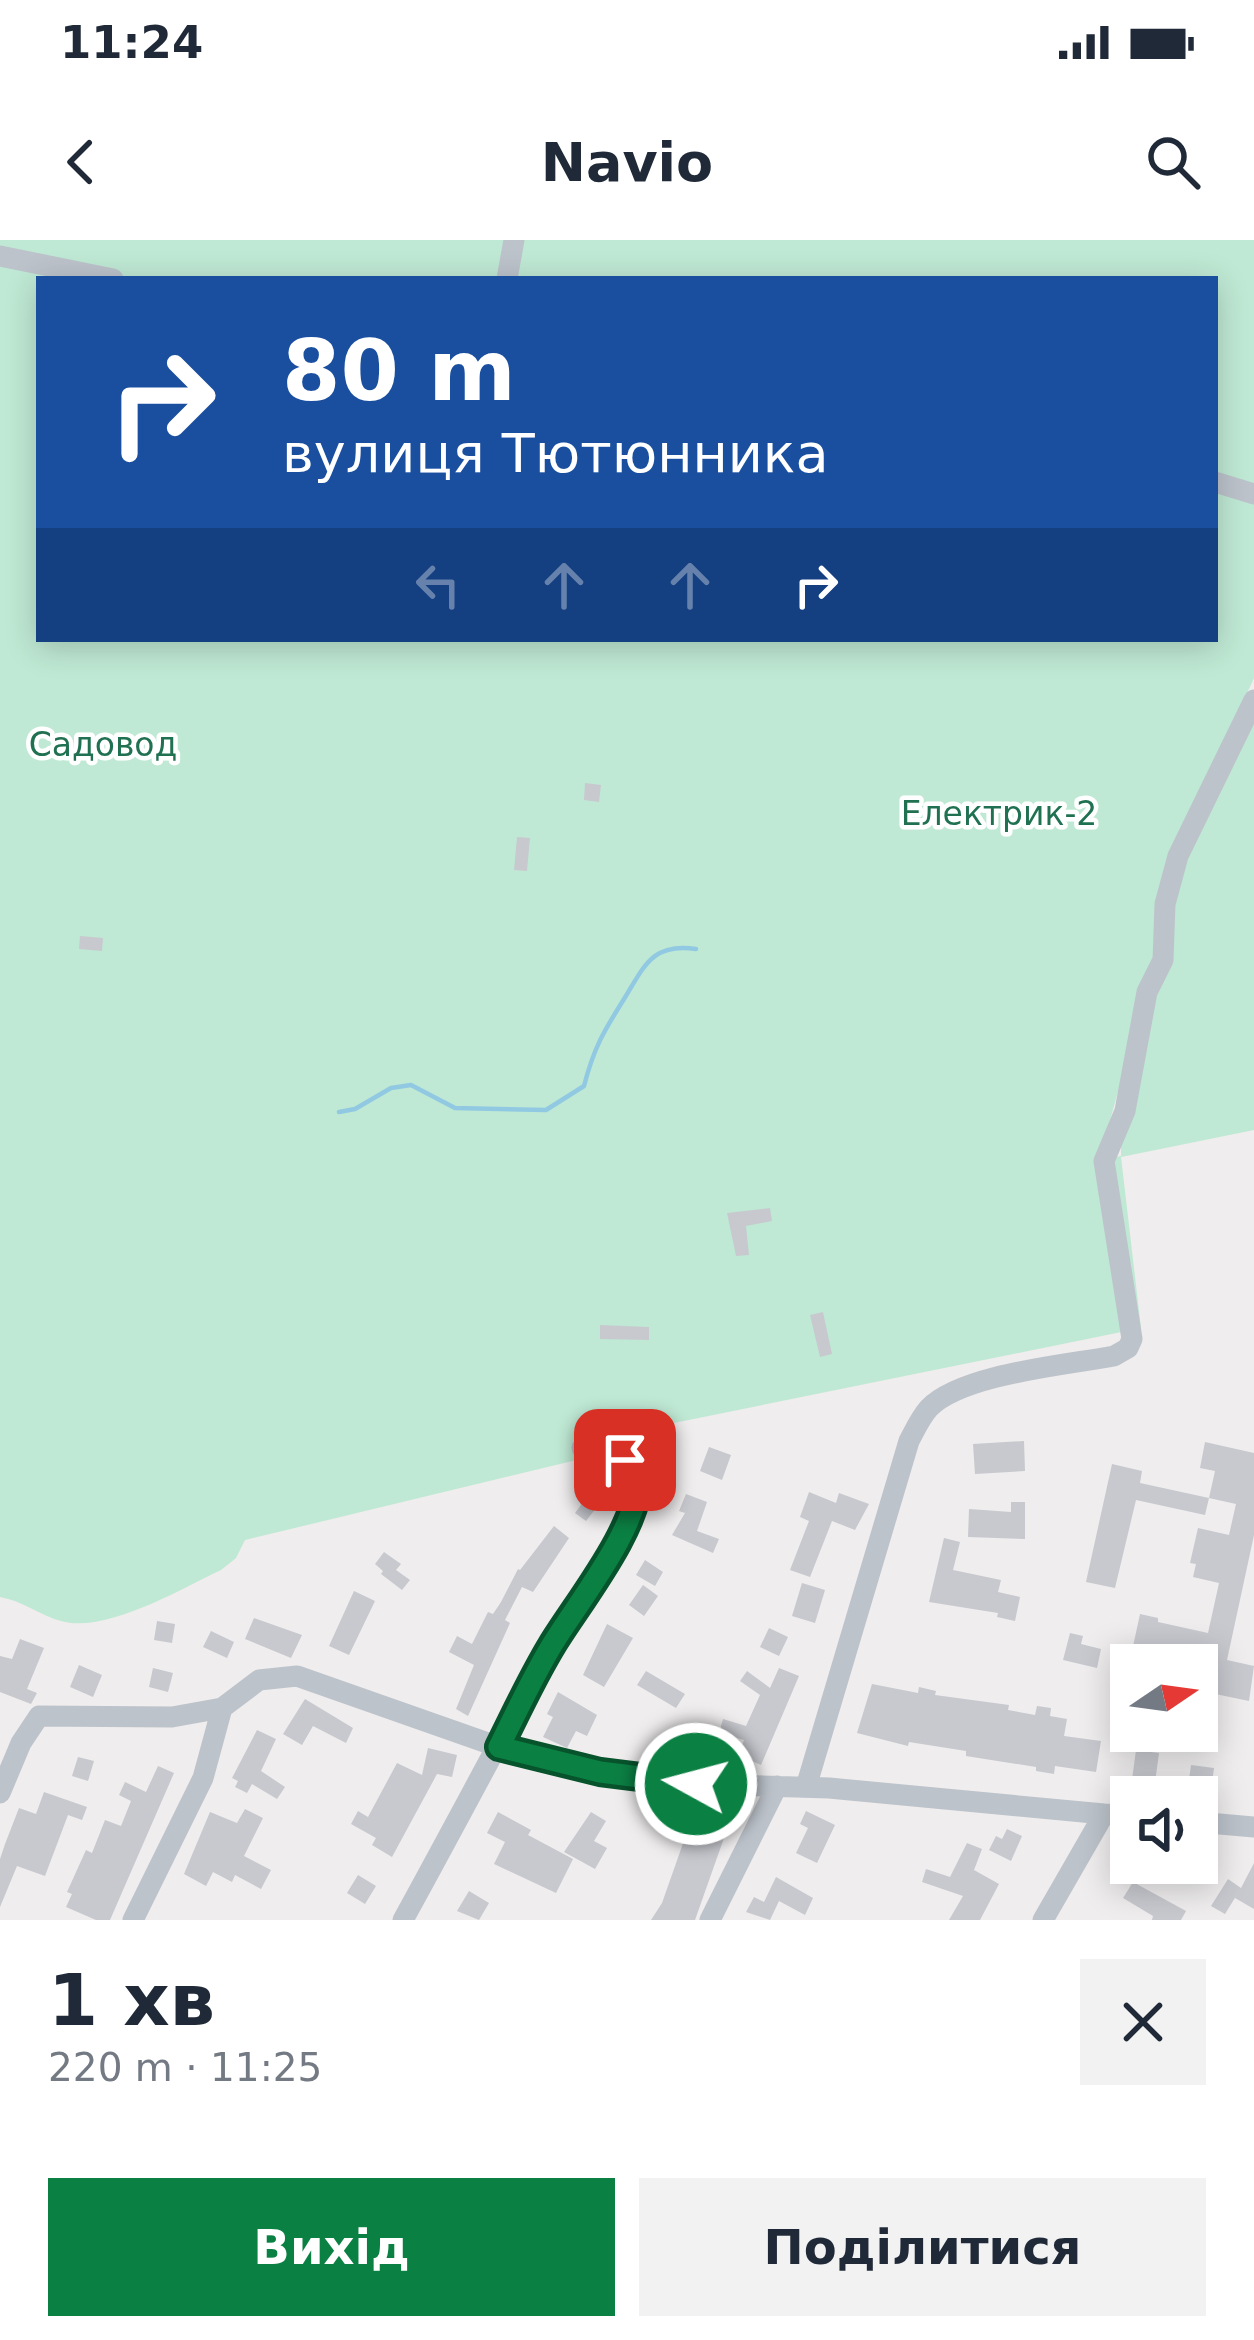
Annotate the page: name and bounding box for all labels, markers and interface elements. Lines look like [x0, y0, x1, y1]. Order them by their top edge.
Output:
text: 11:24 [60, 16, 203, 69]
icon: back [48, 129, 114, 195]
icon: search [1140, 129, 1206, 195]
text: Navio [541, 131, 713, 194]
text: 80 m [282, 322, 516, 420]
icon: right [84, 324, 240, 480]
text: вулиця Тютюнника [282, 422, 829, 485]
icon: left [405, 552, 471, 618]
icon: ahead [531, 552, 597, 618]
icon: ahead [657, 552, 723, 618]
icon: right [783, 552, 849, 618]
park label: Садовод [29, 725, 177, 764]
park label: Електрик-2 [901, 794, 1097, 833]
pin [574, 1409, 676, 1511]
icon: arrive [592, 1427, 658, 1493]
north arrow [1110, 1644, 1218, 1752]
map controls [1110, 1644, 1218, 1884]
position arrow [633, 1721, 759, 1847]
button: sound [1110, 1776, 1218, 1884]
text: 1 хв [48, 1958, 215, 2042]
button: close [1080, 1959, 1206, 2085]
text: 220 m · 11:25 [48, 2045, 322, 2090]
button: Вихід [48, 2178, 615, 2316]
button: Поділитися [639, 2178, 1206, 2316]

